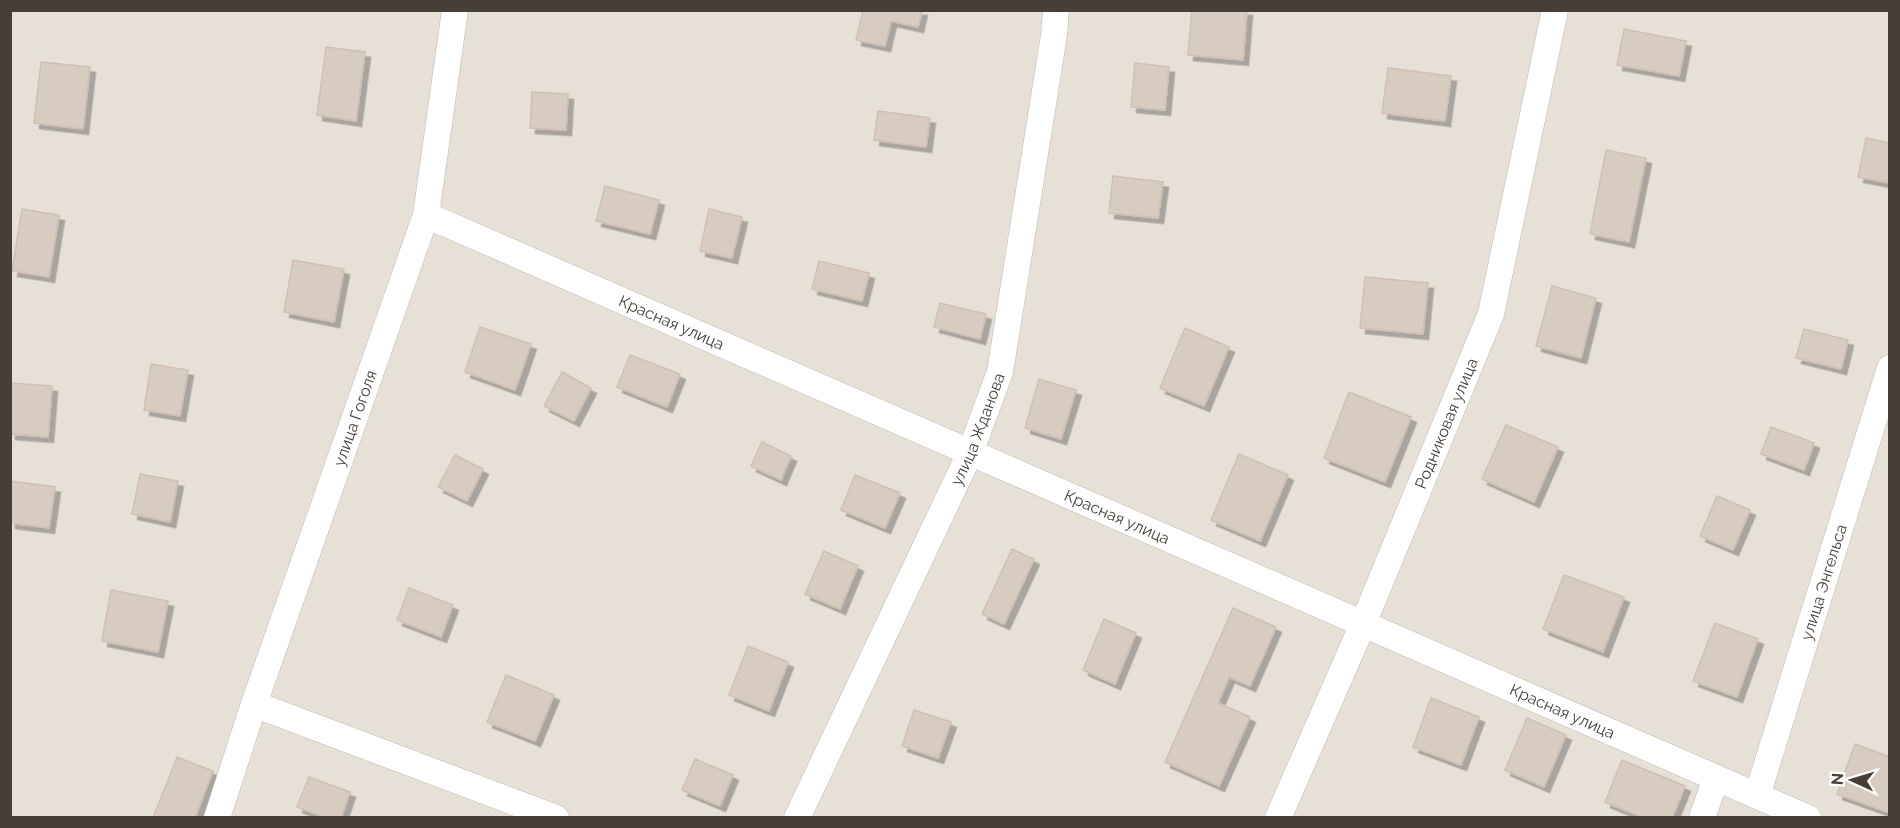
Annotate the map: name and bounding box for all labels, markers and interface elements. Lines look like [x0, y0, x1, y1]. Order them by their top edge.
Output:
street label: Красная улица [616, 291, 727, 353]
street label: Родниковая улица [1410, 355, 1481, 491]
street label: улица Гоголя [329, 367, 380, 469]
street label: улица Жданова [947, 370, 1008, 488]
street label: Красная улица [1062, 485, 1173, 548]
street label: улица Энгельса [1797, 522, 1850, 642]
street label: Красная улица [1507, 680, 1618, 742]
north arrow [1822, 750, 1882, 810]
text: N [1828, 772, 1847, 786]

